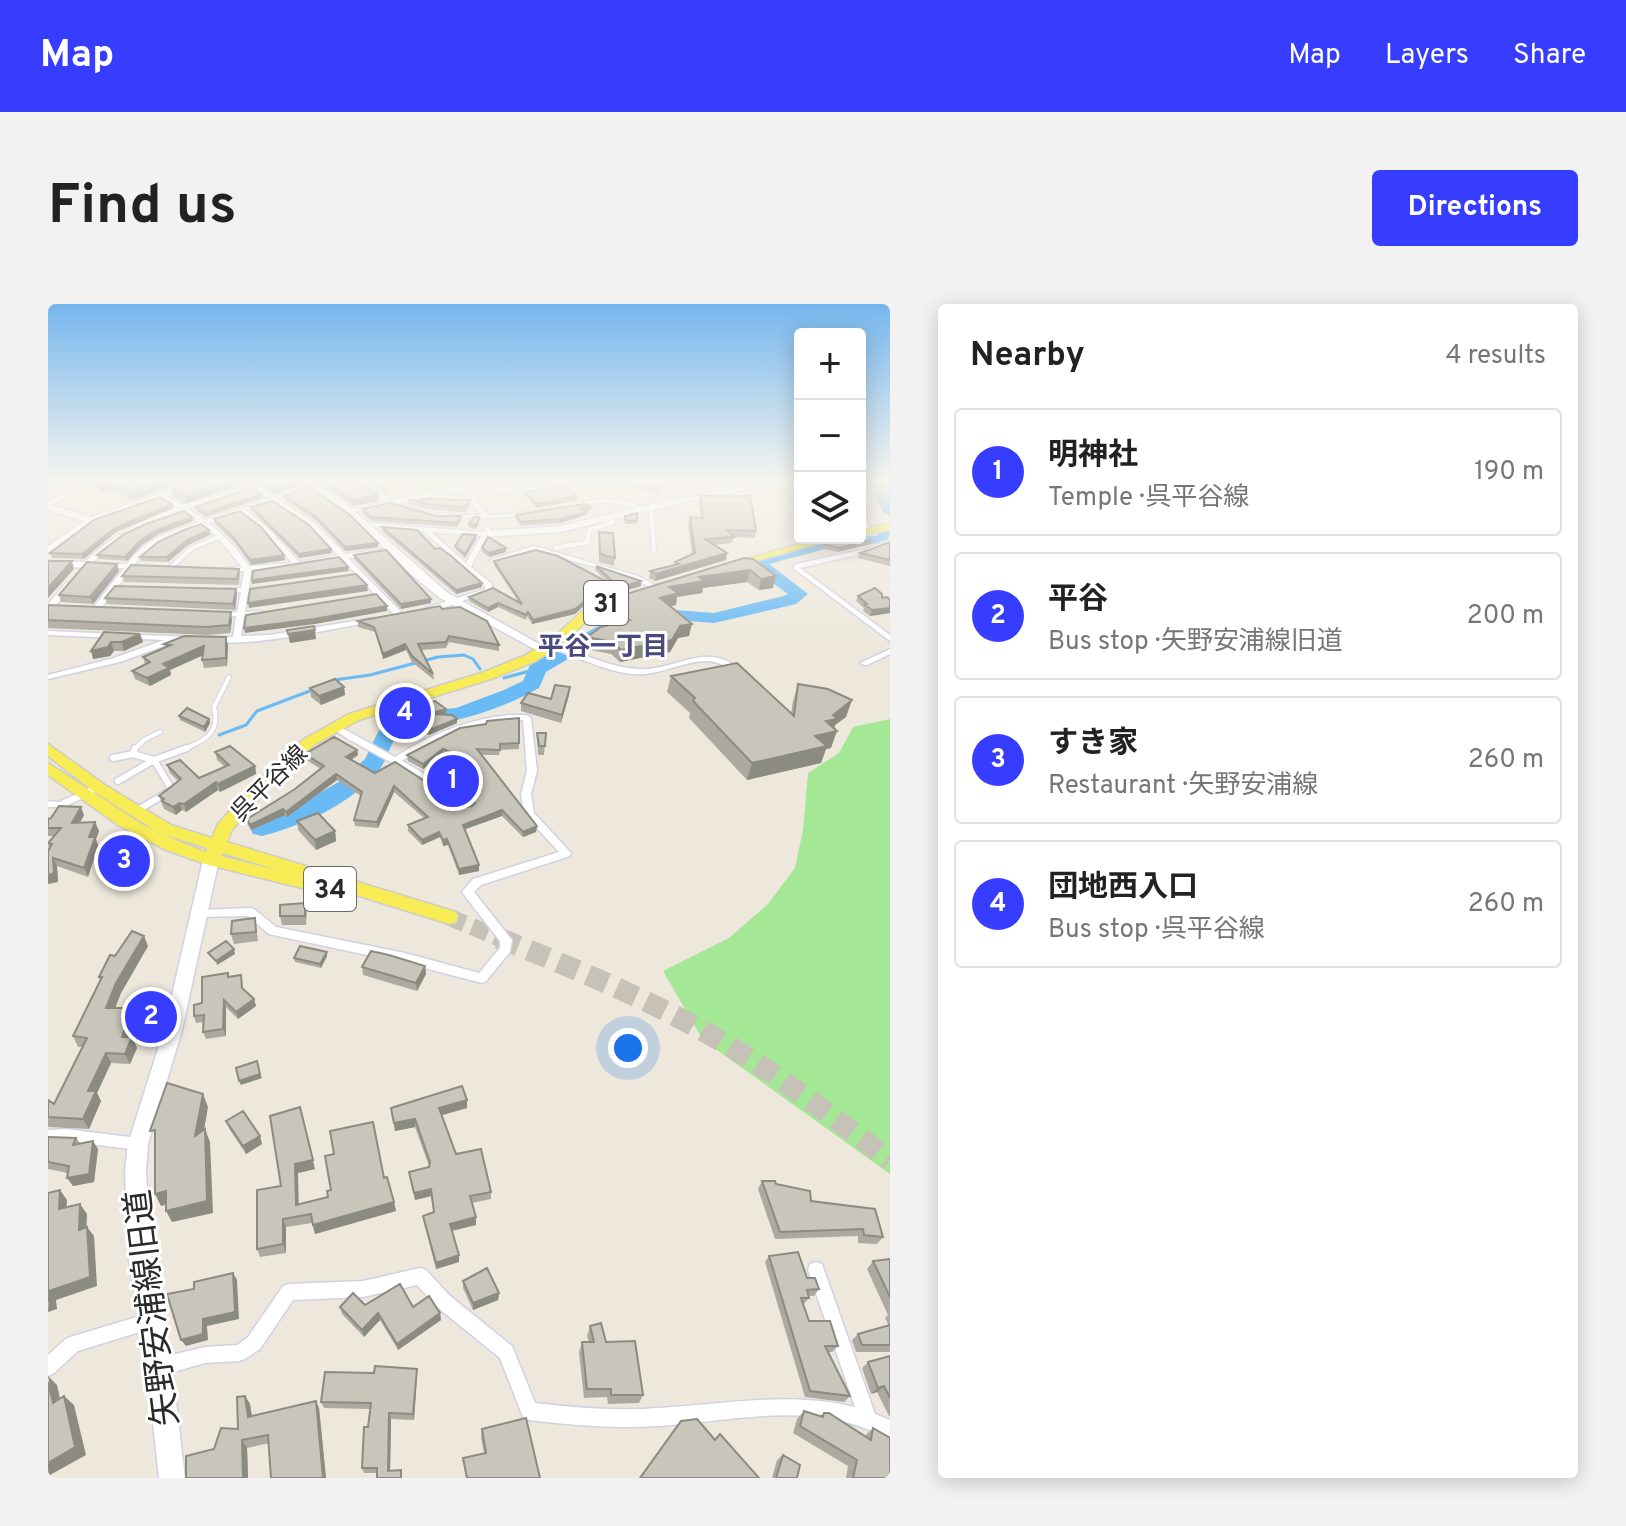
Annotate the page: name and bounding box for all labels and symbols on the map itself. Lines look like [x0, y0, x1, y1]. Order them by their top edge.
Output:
road number: 31 [584, 581, 628, 625]
district label: 平谷一丁目 [538, 632, 668, 665]
pin: 4 [379, 683, 431, 743]
street label: 呉平谷線 [226, 740, 315, 829]
pin: 1 [427, 751, 479, 811]
pin: 3 [98, 831, 150, 891]
road number: 34 [304, 867, 356, 911]
pin: 2 [125, 987, 177, 1047]
your location [608, 1028, 648, 1068]
street label: 矢野安浦線旧道 [119, 1187, 190, 1428]

